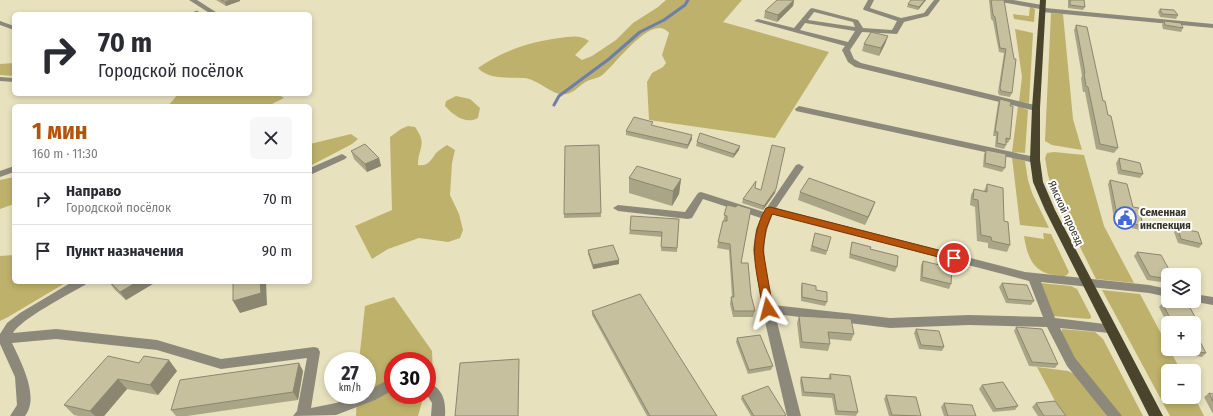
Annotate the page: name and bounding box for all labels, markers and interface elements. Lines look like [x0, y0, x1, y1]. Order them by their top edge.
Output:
text: 70 m [98, 26, 152, 59]
icon: right [32, 28, 84, 80]
text: Городской посёлок [98, 60, 243, 82]
text: 1 мин [32, 117, 87, 145]
button: close [250, 117, 292, 159]
text: 160 m · 11:30 [32, 146, 98, 161]
street label: Ямской проезд [1045, 179, 1086, 248]
text: Направо [66, 182, 121, 200]
icon: right [32, 188, 54, 210]
text: 70 m [263, 190, 292, 208]
text: Городской посёлок [66, 200, 171, 215]
public building icon: Семенная инспекция [1112, 205, 1138, 231]
place label: Семенная инспекция [1140, 206, 1191, 232]
icon: arrive [32, 240, 54, 262]
pin [937, 241, 971, 275]
text: Пункт назначения [66, 242, 184, 260]
text: 90 m [262, 242, 292, 260]
icon: arrive [943, 247, 965, 269]
map controls [1161, 268, 1201, 404]
button: layers [1161, 268, 1201, 308]
position arrow [747, 288, 789, 330]
button: + [1161, 316, 1201, 356]
speed limit sign: 30 [384, 352, 436, 404]
text: 27 [341, 361, 359, 385]
button: − [1161, 364, 1201, 404]
text: km/h [339, 382, 361, 394]

